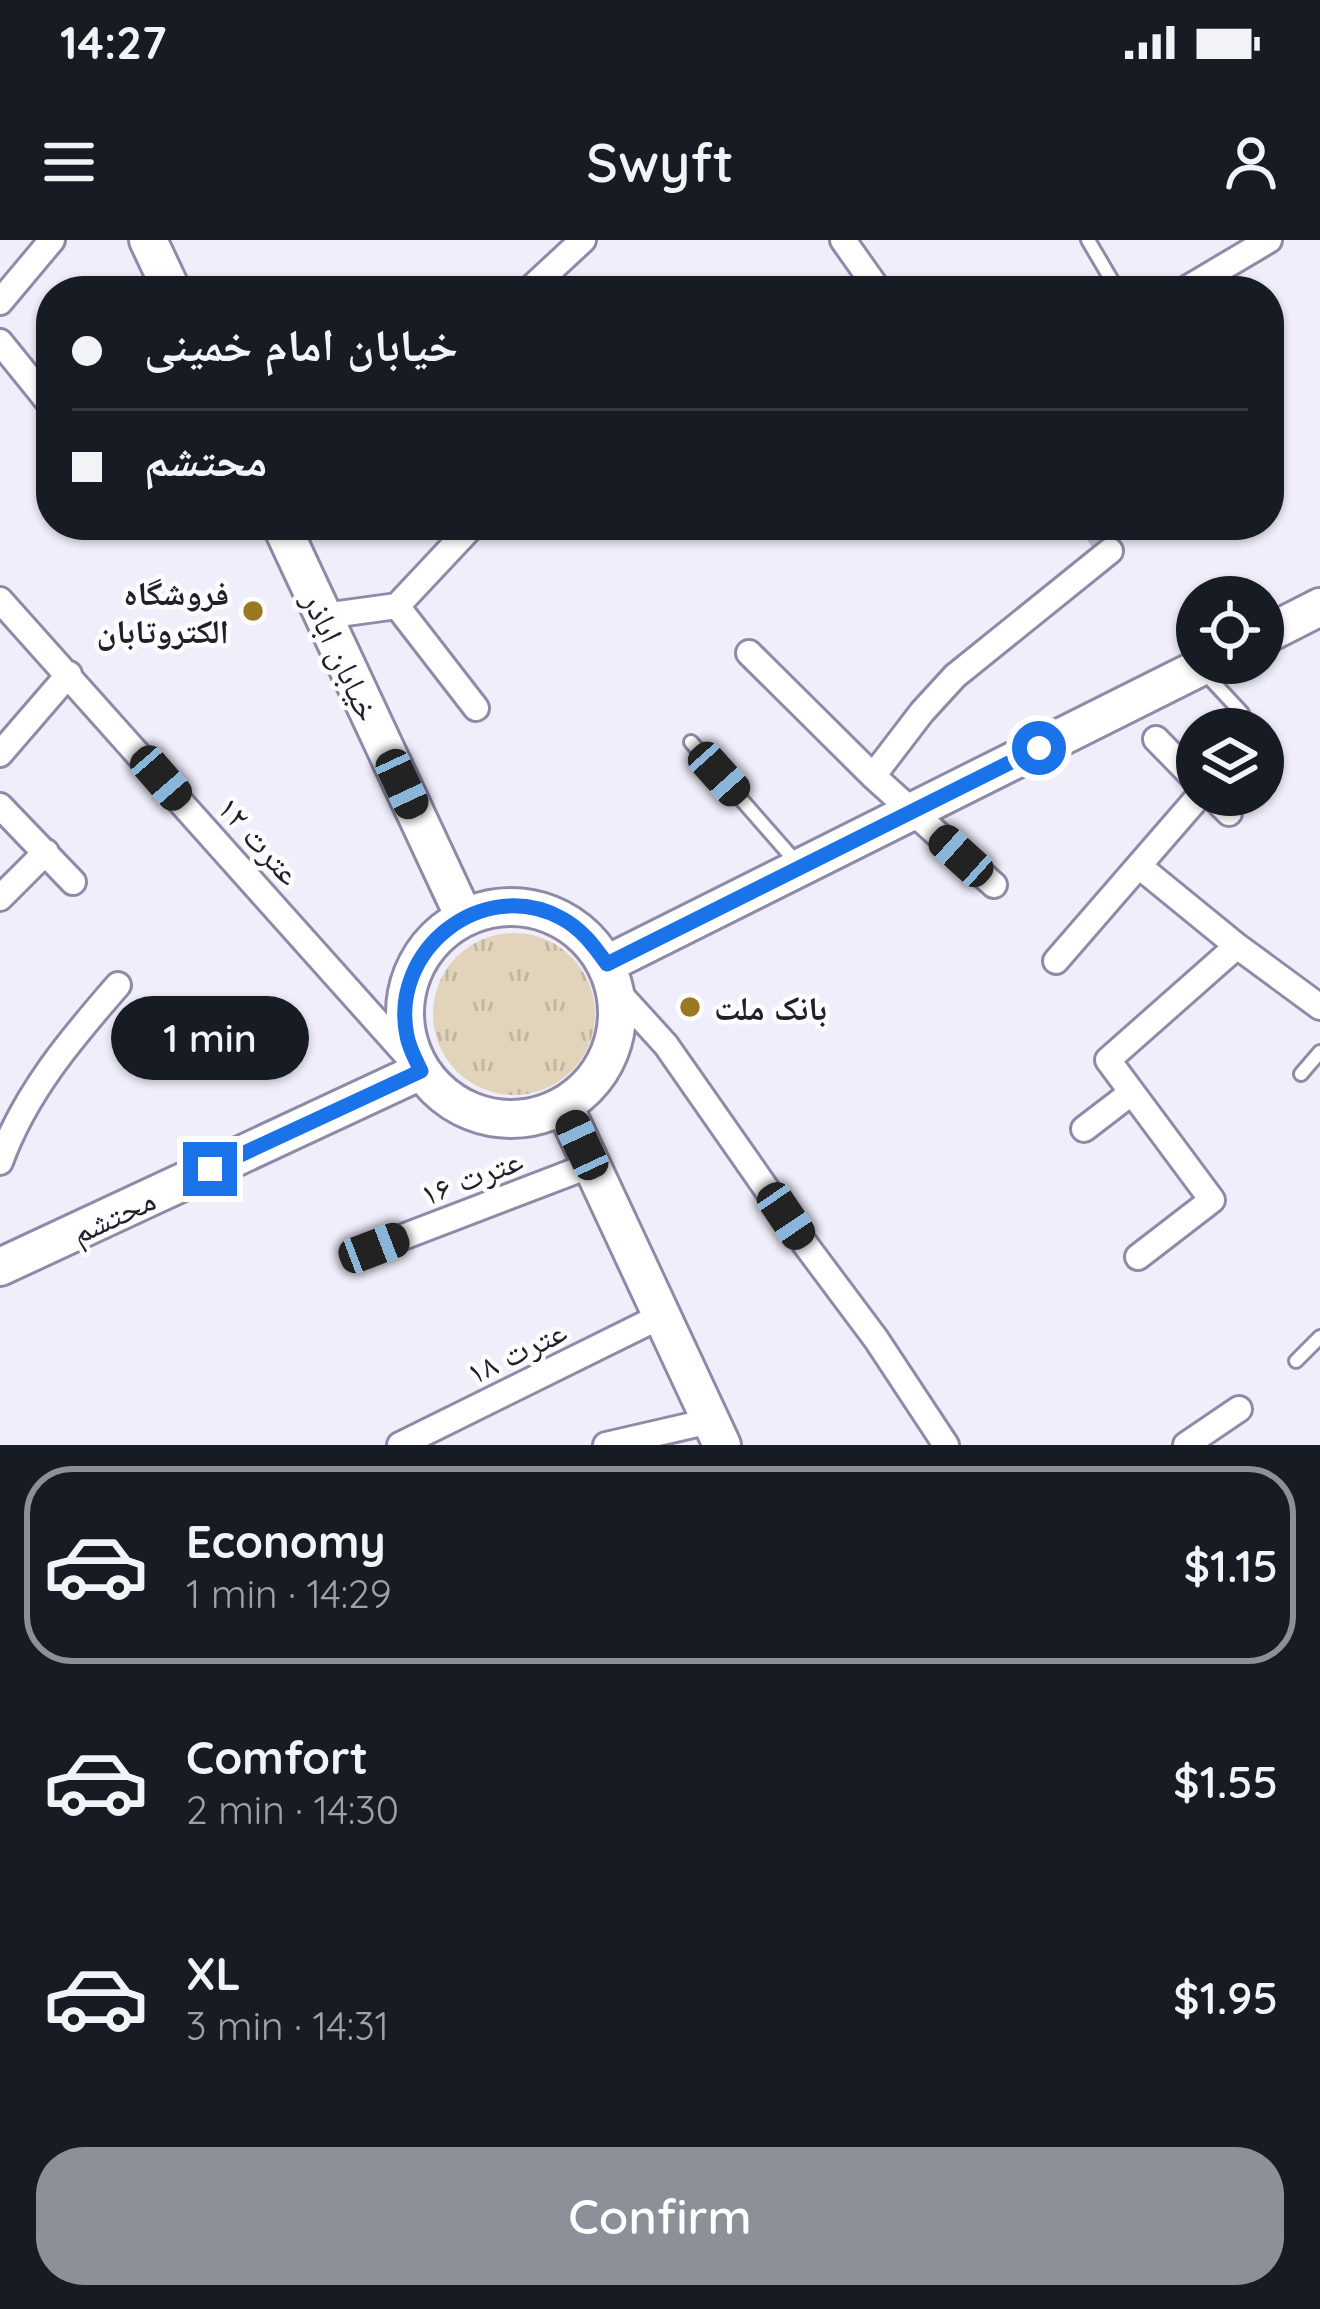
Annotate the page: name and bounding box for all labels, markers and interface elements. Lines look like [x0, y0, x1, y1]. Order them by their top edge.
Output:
text: 14:27 [60, 14, 167, 70]
text: Swyft [586, 128, 734, 196]
icon: menu [36, 129, 102, 195]
icon: person [1218, 129, 1284, 195]
text: خیابان امام خمینی [144, 316, 458, 372]
text: محتشم [144, 431, 267, 487]
place label: فروشگاه الکتروتابان [96, 572, 229, 651]
map controls [1176, 576, 1284, 816]
button: locate [1176, 576, 1284, 684]
street label: خیابان اباذر [293, 584, 390, 728]
marker: فروشگاه الکتروتابان [240, 598, 266, 624]
button: layers [1176, 708, 1284, 816]
route start [1012, 721, 1066, 775]
car [682, 735, 756, 813]
car [124, 739, 198, 817]
car [370, 744, 434, 824]
street label: عترت ۱۲ [209, 787, 311, 893]
car [922, 819, 1000, 893]
place label: بانک ملت [714, 987, 827, 1028]
marker: بانک ملت [677, 994, 703, 1020]
callout: 1 min [111, 995, 309, 1079]
text: 1 min [163, 1013, 257, 1062]
car [550, 1105, 614, 1185]
street label: عترت ۱۶ [414, 1138, 528, 1214]
route end [183, 1142, 237, 1196]
car [751, 1176, 821, 1256]
street label: محتشم [64, 1178, 163, 1255]
car [334, 1218, 414, 1278]
street label: عترت ۱۸ [459, 1309, 573, 1393]
icon: car [42, 1511, 150, 1619]
text: Economy [186, 1513, 386, 1569]
text: $1.15 [1184, 1537, 1278, 1593]
text: 1 min · 14:29 [186, 1569, 392, 1618]
icon: car [42, 1727, 150, 1835]
text: Comfort [186, 1729, 368, 1785]
text: $1.55 [1173, 1753, 1278, 1809]
text: 2 min · 14:30 [186, 1785, 399, 1834]
icon: car [42, 1943, 150, 2051]
text: XL [186, 1945, 241, 2001]
text: $1.95 [1173, 1969, 1278, 2025]
text: 3 min · 14:31 [186, 2001, 389, 2050]
button: Confirm [36, 2147, 1284, 2285]

